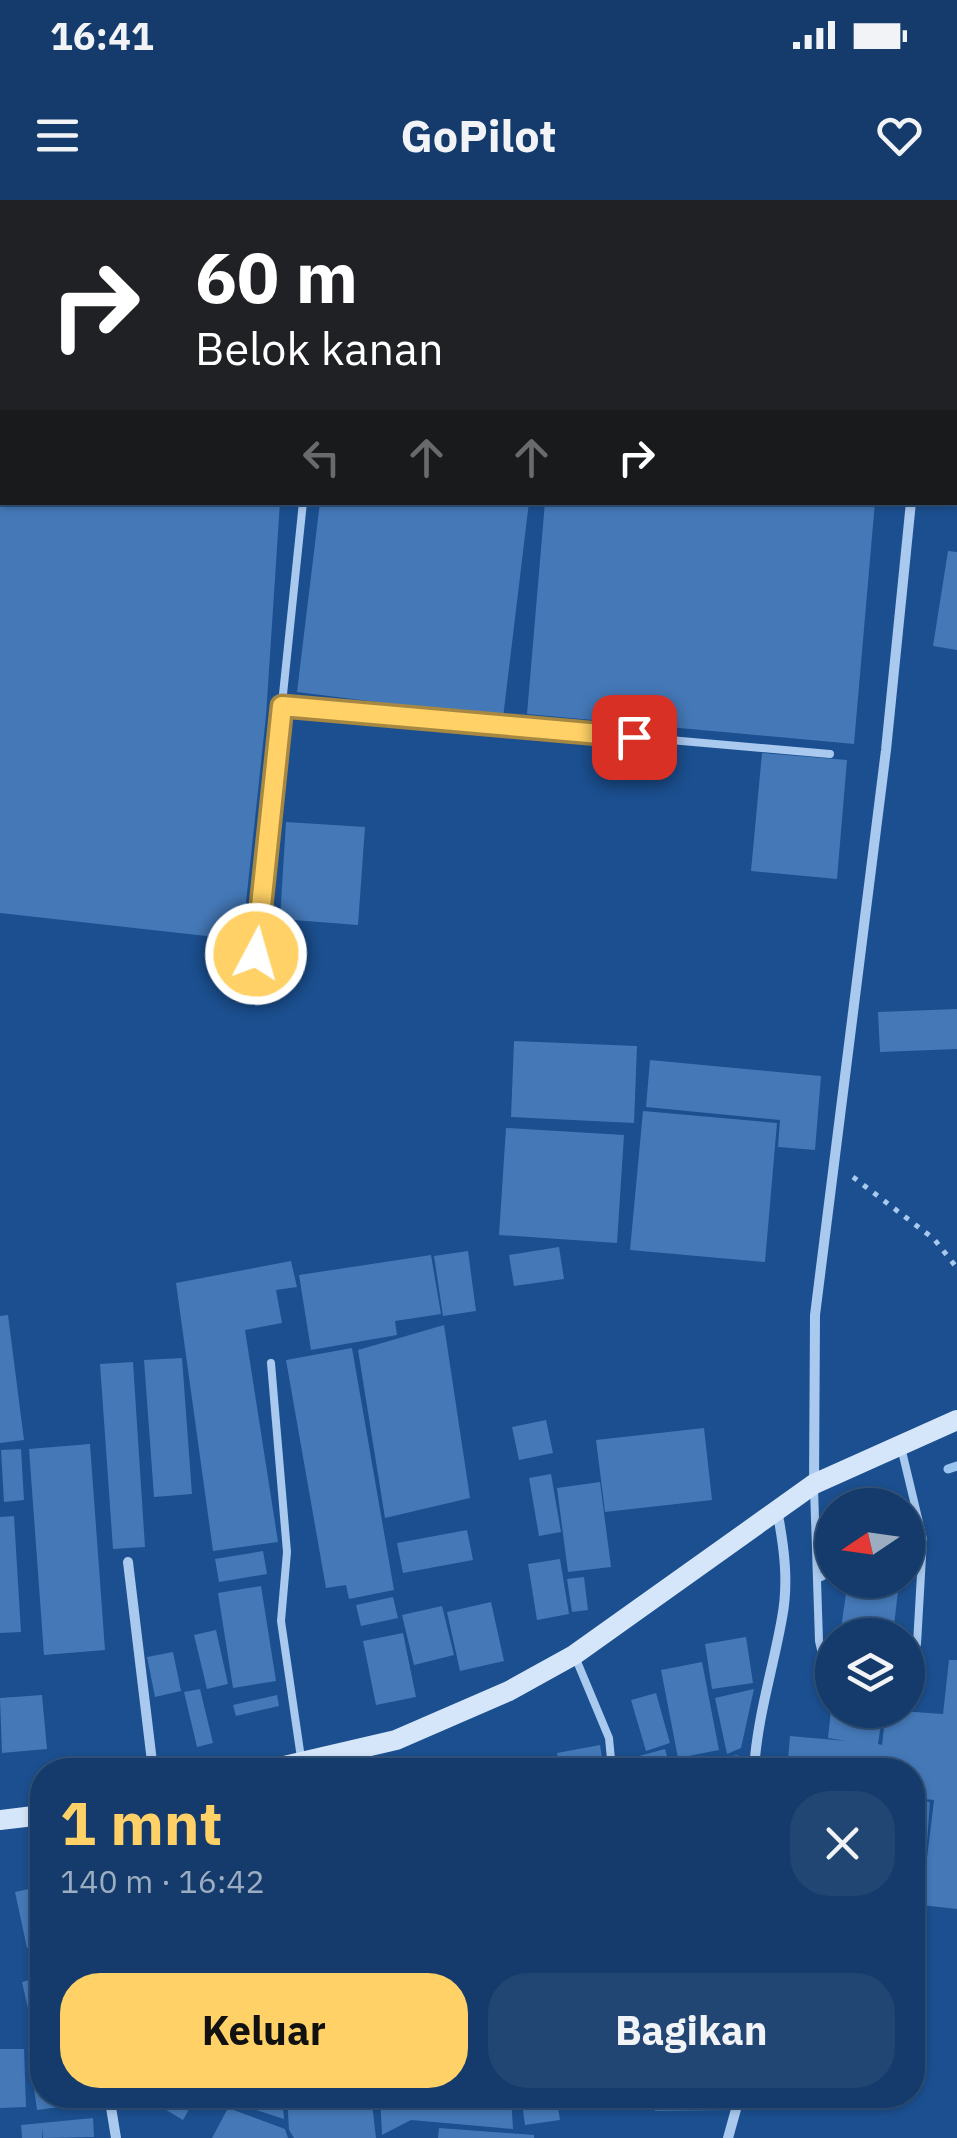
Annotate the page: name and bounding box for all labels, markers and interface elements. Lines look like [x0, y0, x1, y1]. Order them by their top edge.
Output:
text: 16:41 [50, 11, 154, 60]
text: GoPilot [400, 106, 557, 164]
icon: menu [30, 108, 85, 163]
icon: heart [872, 108, 927, 163]
text: 60 m [195, 231, 358, 322]
icon: right [30, 240, 160, 370]
text: Belok kanan [195, 319, 444, 377]
icon: left [294, 430, 349, 485]
icon: ahead [399, 430, 454, 485]
icon: ahead [504, 430, 559, 485]
icon: right [609, 430, 664, 485]
pin [592, 695, 677, 780]
icon: arrive [607, 710, 662, 765]
position arrow [204, 902, 308, 1006]
north arrow [815, 1488, 925, 1598]
map controls [815, 1488, 925, 1728]
button: layers [815, 1618, 925, 1728]
text: 1 mnt [60, 1783, 223, 1862]
button: close [790, 1791, 895, 1896]
text: 140 m · 16:42 [60, 1860, 265, 1902]
button: Keluar [60, 1973, 468, 2088]
button: Bagikan [488, 1973, 895, 2088]

